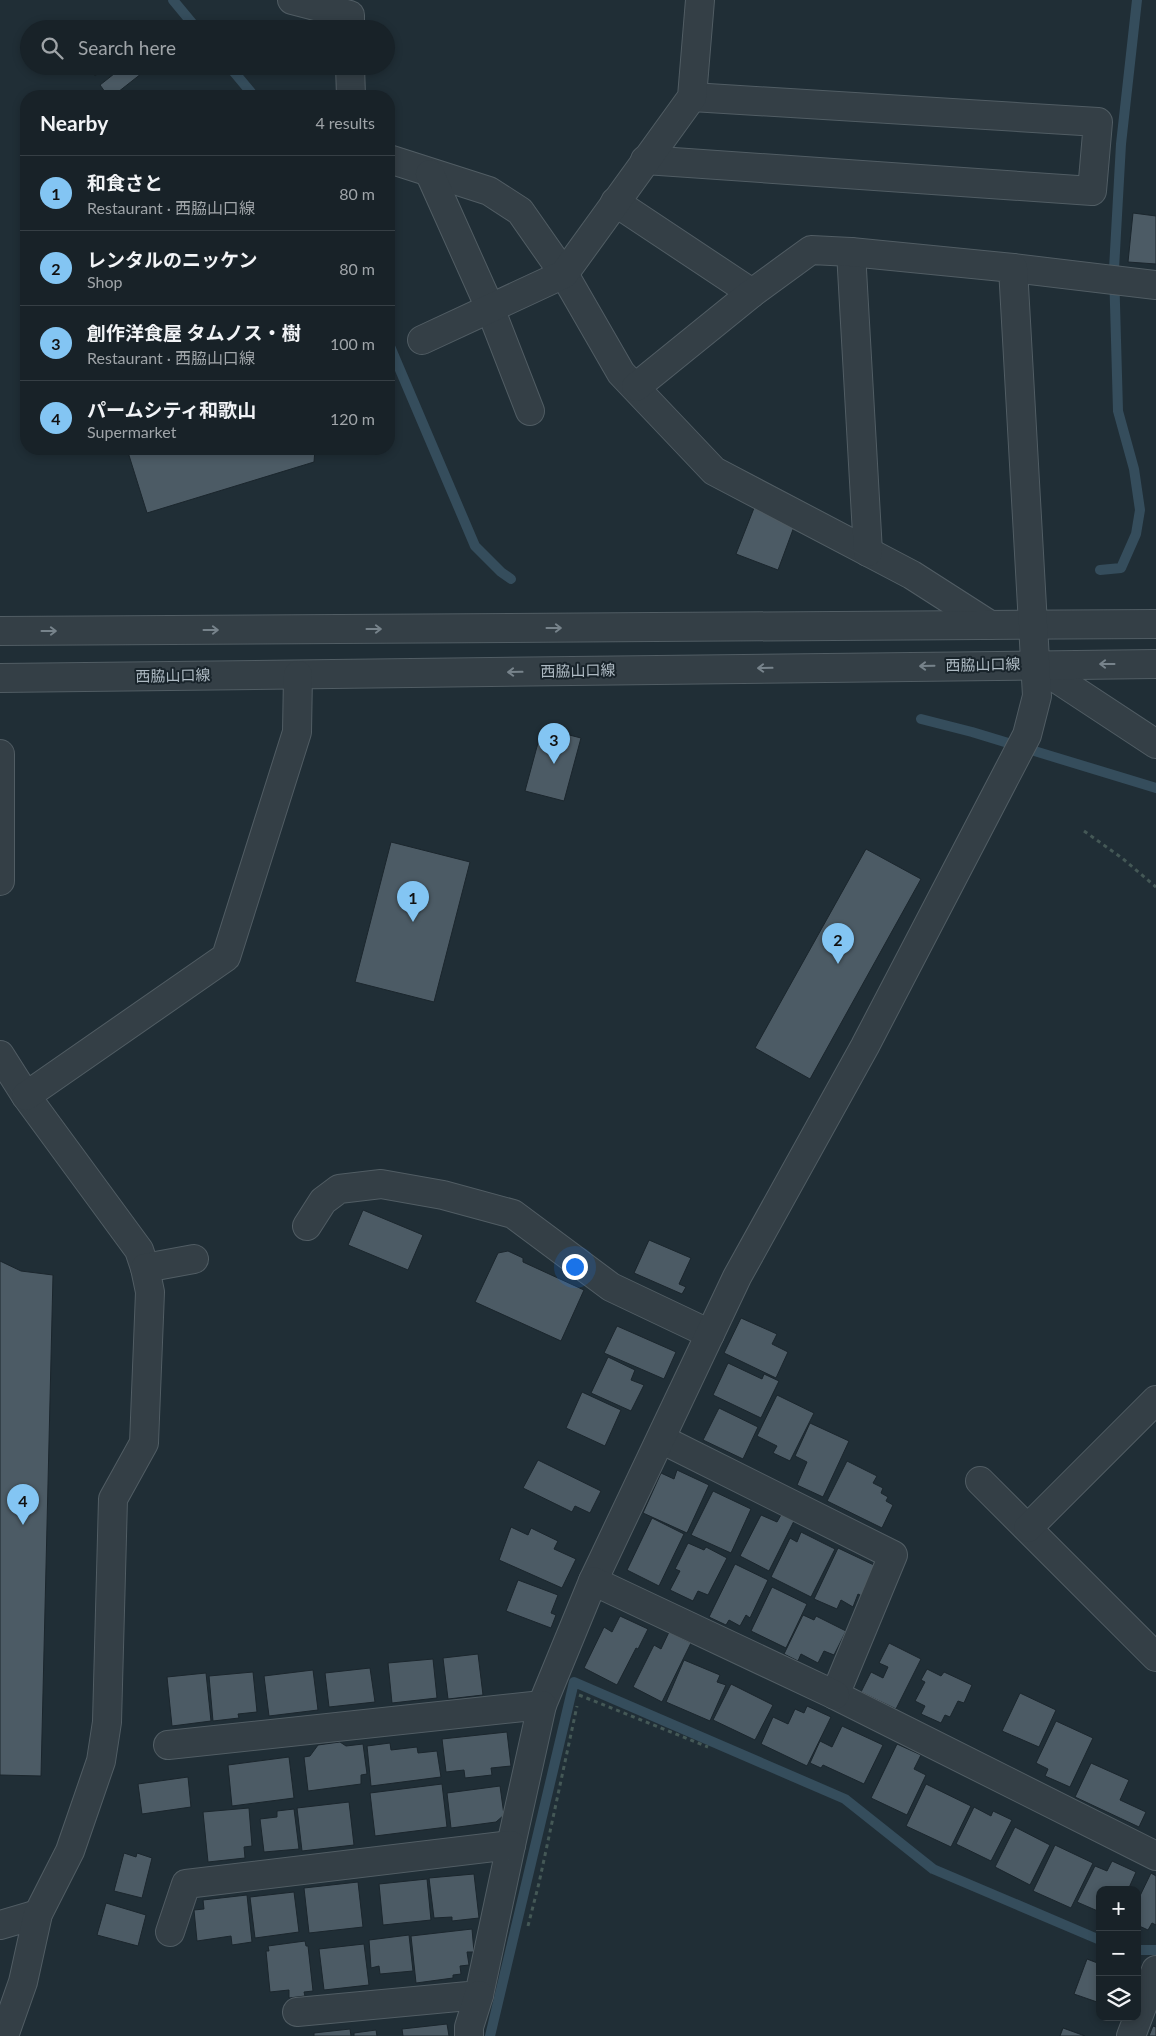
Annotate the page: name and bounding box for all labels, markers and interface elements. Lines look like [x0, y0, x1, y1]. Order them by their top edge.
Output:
search box [20, 20, 395, 75]
icon: search [38, 34, 66, 62]
text: Search here [78, 36, 176, 59]
text: Nearby [40, 110, 108, 135]
text: 4 results [315, 113, 375, 132]
text: 和食さと [87, 171, 163, 194]
text: 1 [51, 184, 61, 203]
text: 80 m [339, 184, 375, 203]
text: Restaurant · 西脇山口線 [87, 198, 255, 217]
text: レンタルのニッケン [87, 248, 257, 271]
text: 2 [51, 259, 61, 278]
text: 80 m [339, 259, 375, 278]
text: Shop [87, 272, 123, 291]
text: 創作洋食屋 タムノス・樹 [87, 321, 301, 344]
text: 3 [51, 334, 61, 353]
text: 100 m [330, 334, 375, 353]
text: Restaurant · 西脇山口線 [87, 348, 255, 367]
text: パームシティ和歌山 [87, 398, 256, 421]
text: 4 [51, 409, 61, 428]
text: 120 m [330, 409, 375, 428]
text: Supermarket [87, 422, 176, 441]
one-way arrow [545, 623, 561, 633]
one-way arrow [365, 624, 381, 634]
one-way arrow [202, 625, 219, 635]
one-way arrow [40, 626, 56, 636]
street label: 西脇山口線 [945, 654, 1021, 674]
one-way arrow [1100, 659, 1116, 669]
street label: 西脇山口線 [540, 660, 616, 680]
one-way arrow [920, 661, 936, 671]
one-way arrow [757, 663, 774, 673]
street label: 西脇山口線 [135, 665, 211, 685]
one-way arrow [507, 667, 524, 677]
pin: 3 [538, 723, 570, 764]
pin: 1 [397, 881, 429, 922]
pin: 2 [822, 923, 854, 964]
your location [562, 1254, 588, 1280]
pin: 4 [7, 1484, 39, 1525]
map controls [1096, 1886, 1141, 2021]
button: + [1096, 1886, 1141, 1931]
button: − [1096, 1931, 1141, 1976]
button: layers [1096, 1976, 1141, 2021]

